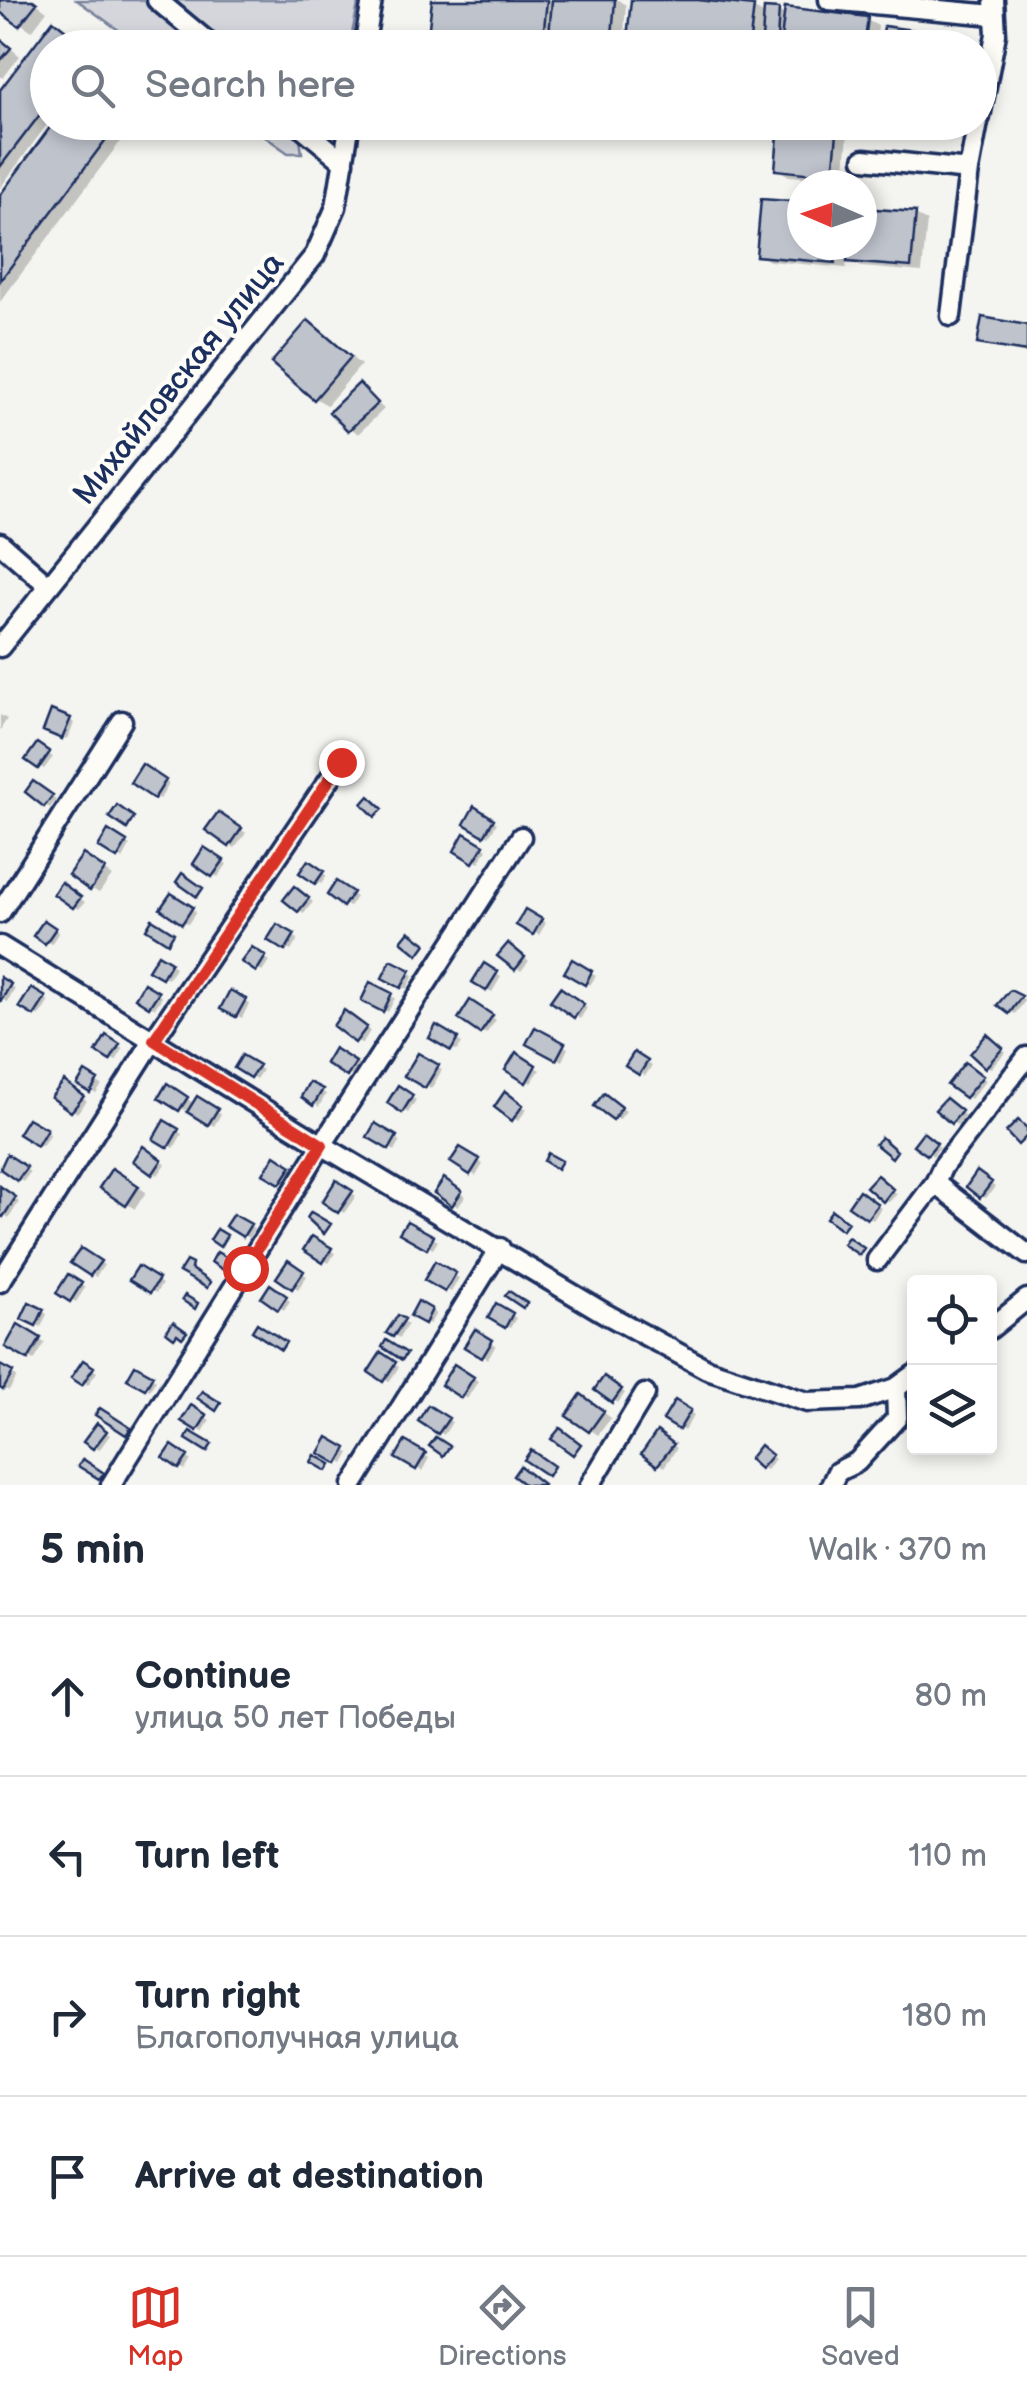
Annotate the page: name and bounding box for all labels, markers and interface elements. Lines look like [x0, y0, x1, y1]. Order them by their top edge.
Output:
search box [30, 30, 997, 140]
icon: search [65, 58, 120, 113]
text: Search here [145, 63, 356, 108]
north arrow [787, 170, 877, 260]
street label: Михайловская улица [65, 245, 293, 513]
route end [319, 740, 365, 786]
route start [223, 1246, 269, 1292]
map controls [907, 1275, 997, 1455]
button: locate [907, 1275, 997, 1365]
button: layers [907, 1365, 997, 1455]
text: 5 min [40, 1525, 145, 1576]
text: Walk · 370 m [809, 1531, 987, 1570]
text: Continue [135, 1654, 291, 1699]
icon: ahead [40, 1669, 95, 1724]
text: 80 m [914, 1677, 987, 1716]
text: улица 50 лет Победы [135, 1699, 456, 1738]
icon: left [40, 1829, 95, 1884]
text: Turn left [135, 1834, 279, 1879]
text: 110 m [908, 1837, 987, 1876]
text: Turn right [135, 1974, 300, 2019]
icon: right [40, 1989, 95, 2044]
text: 180 m [902, 1997, 987, 2036]
text: Благополучная улица [135, 2019, 459, 2058]
icon: arrive [40, 2149, 95, 2204]
text: Arrive at destination [135, 2154, 484, 2199]
tab: Map [127, 2280, 184, 2373]
tab: Directions [438, 2280, 567, 2373]
tab: Saved [821, 2280, 900, 2373]

